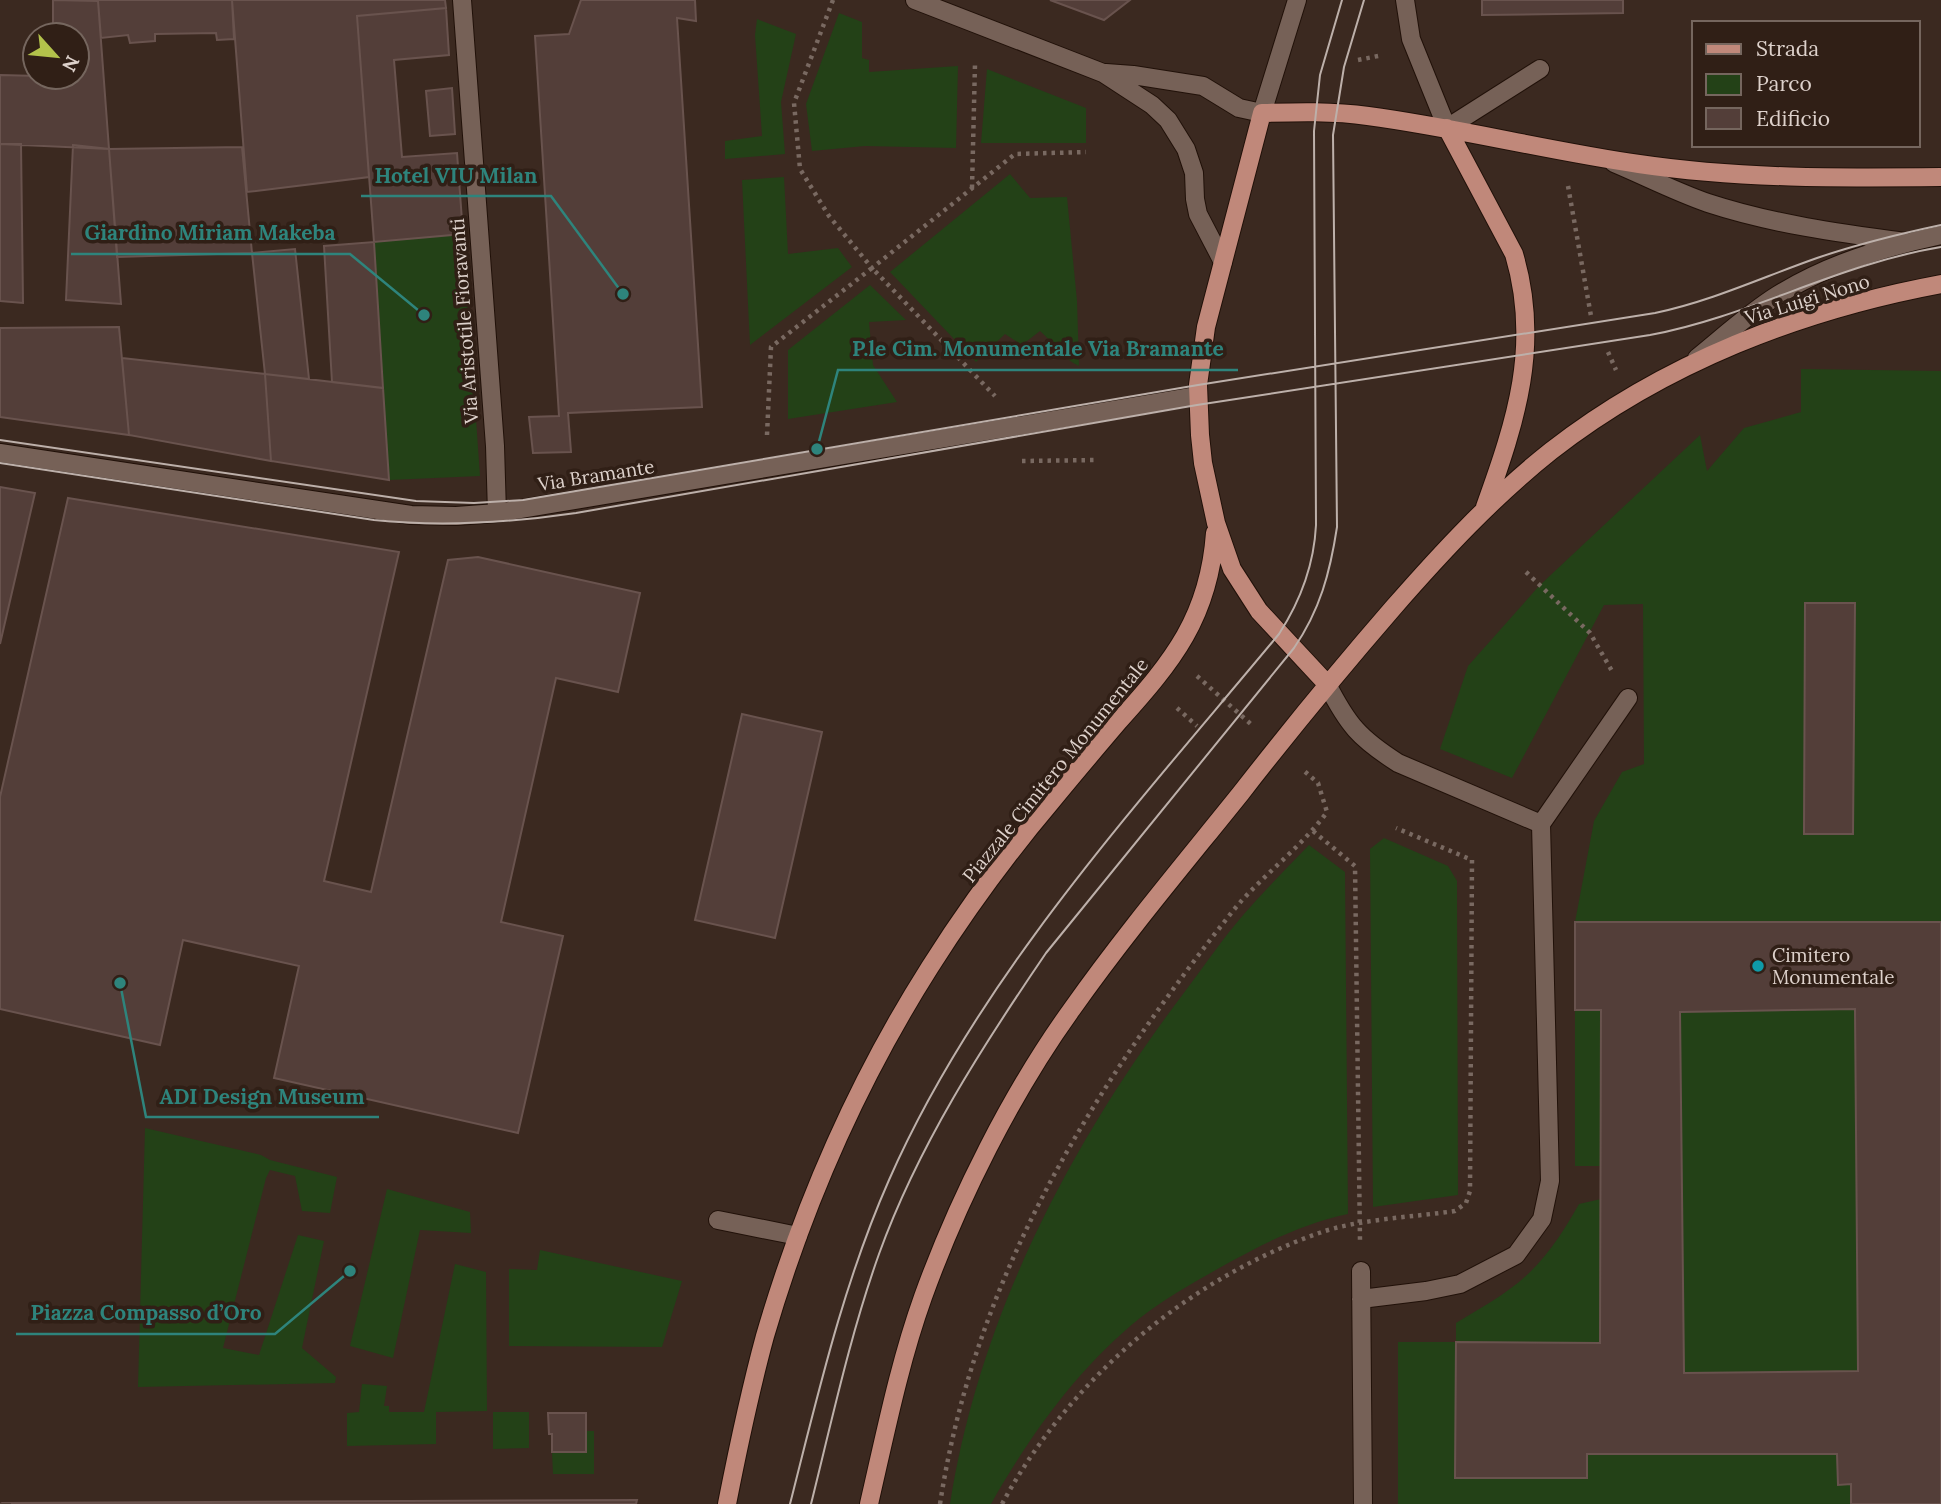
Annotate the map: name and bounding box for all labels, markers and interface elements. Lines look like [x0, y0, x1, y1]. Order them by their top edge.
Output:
north arrow [21, 21, 91, 91]
legend [1692, 21, 1920, 147]
text: Strada [1756, 35, 1819, 62]
text: N [57, 52, 85, 76]
text: Parco [1756, 70, 1812, 97]
text: Edificio [1756, 105, 1830, 132]
callout: Hotel VIU Milan [361, 154, 551, 196]
text: Hotel VIU Milan [375, 162, 537, 189]
callout: Giardino Miriam Makeba [71, 212, 350, 254]
street label: Via Aristotile Fioravanti [445, 217, 483, 426]
text: Giardino Miriam Makeba [84, 219, 336, 246]
street label: Via Luigi Nono [1741, 269, 1872, 330]
callout: P.le Cim. Monumentale Via Bramante [838, 328, 1238, 370]
text: P.le Cim. Monumentale Via Bramante [852, 335, 1224, 362]
street label: Via Bramante [535, 454, 656, 496]
street label: Piazzale Cimitero Monumentale [957, 653, 1153, 887]
place label: Cimitero Monumentale [1772, 943, 1895, 989]
marker: Cimitero Monumentale [1750, 958, 1766, 974]
callout: ADI Design Museum [146, 1075, 379, 1117]
text: ADI Design Museum [160, 1083, 364, 1110]
callout: Piazza Compasso d’Oro [16, 1292, 275, 1334]
text: Piazza Compasso d’Oro [30, 1299, 262, 1326]

